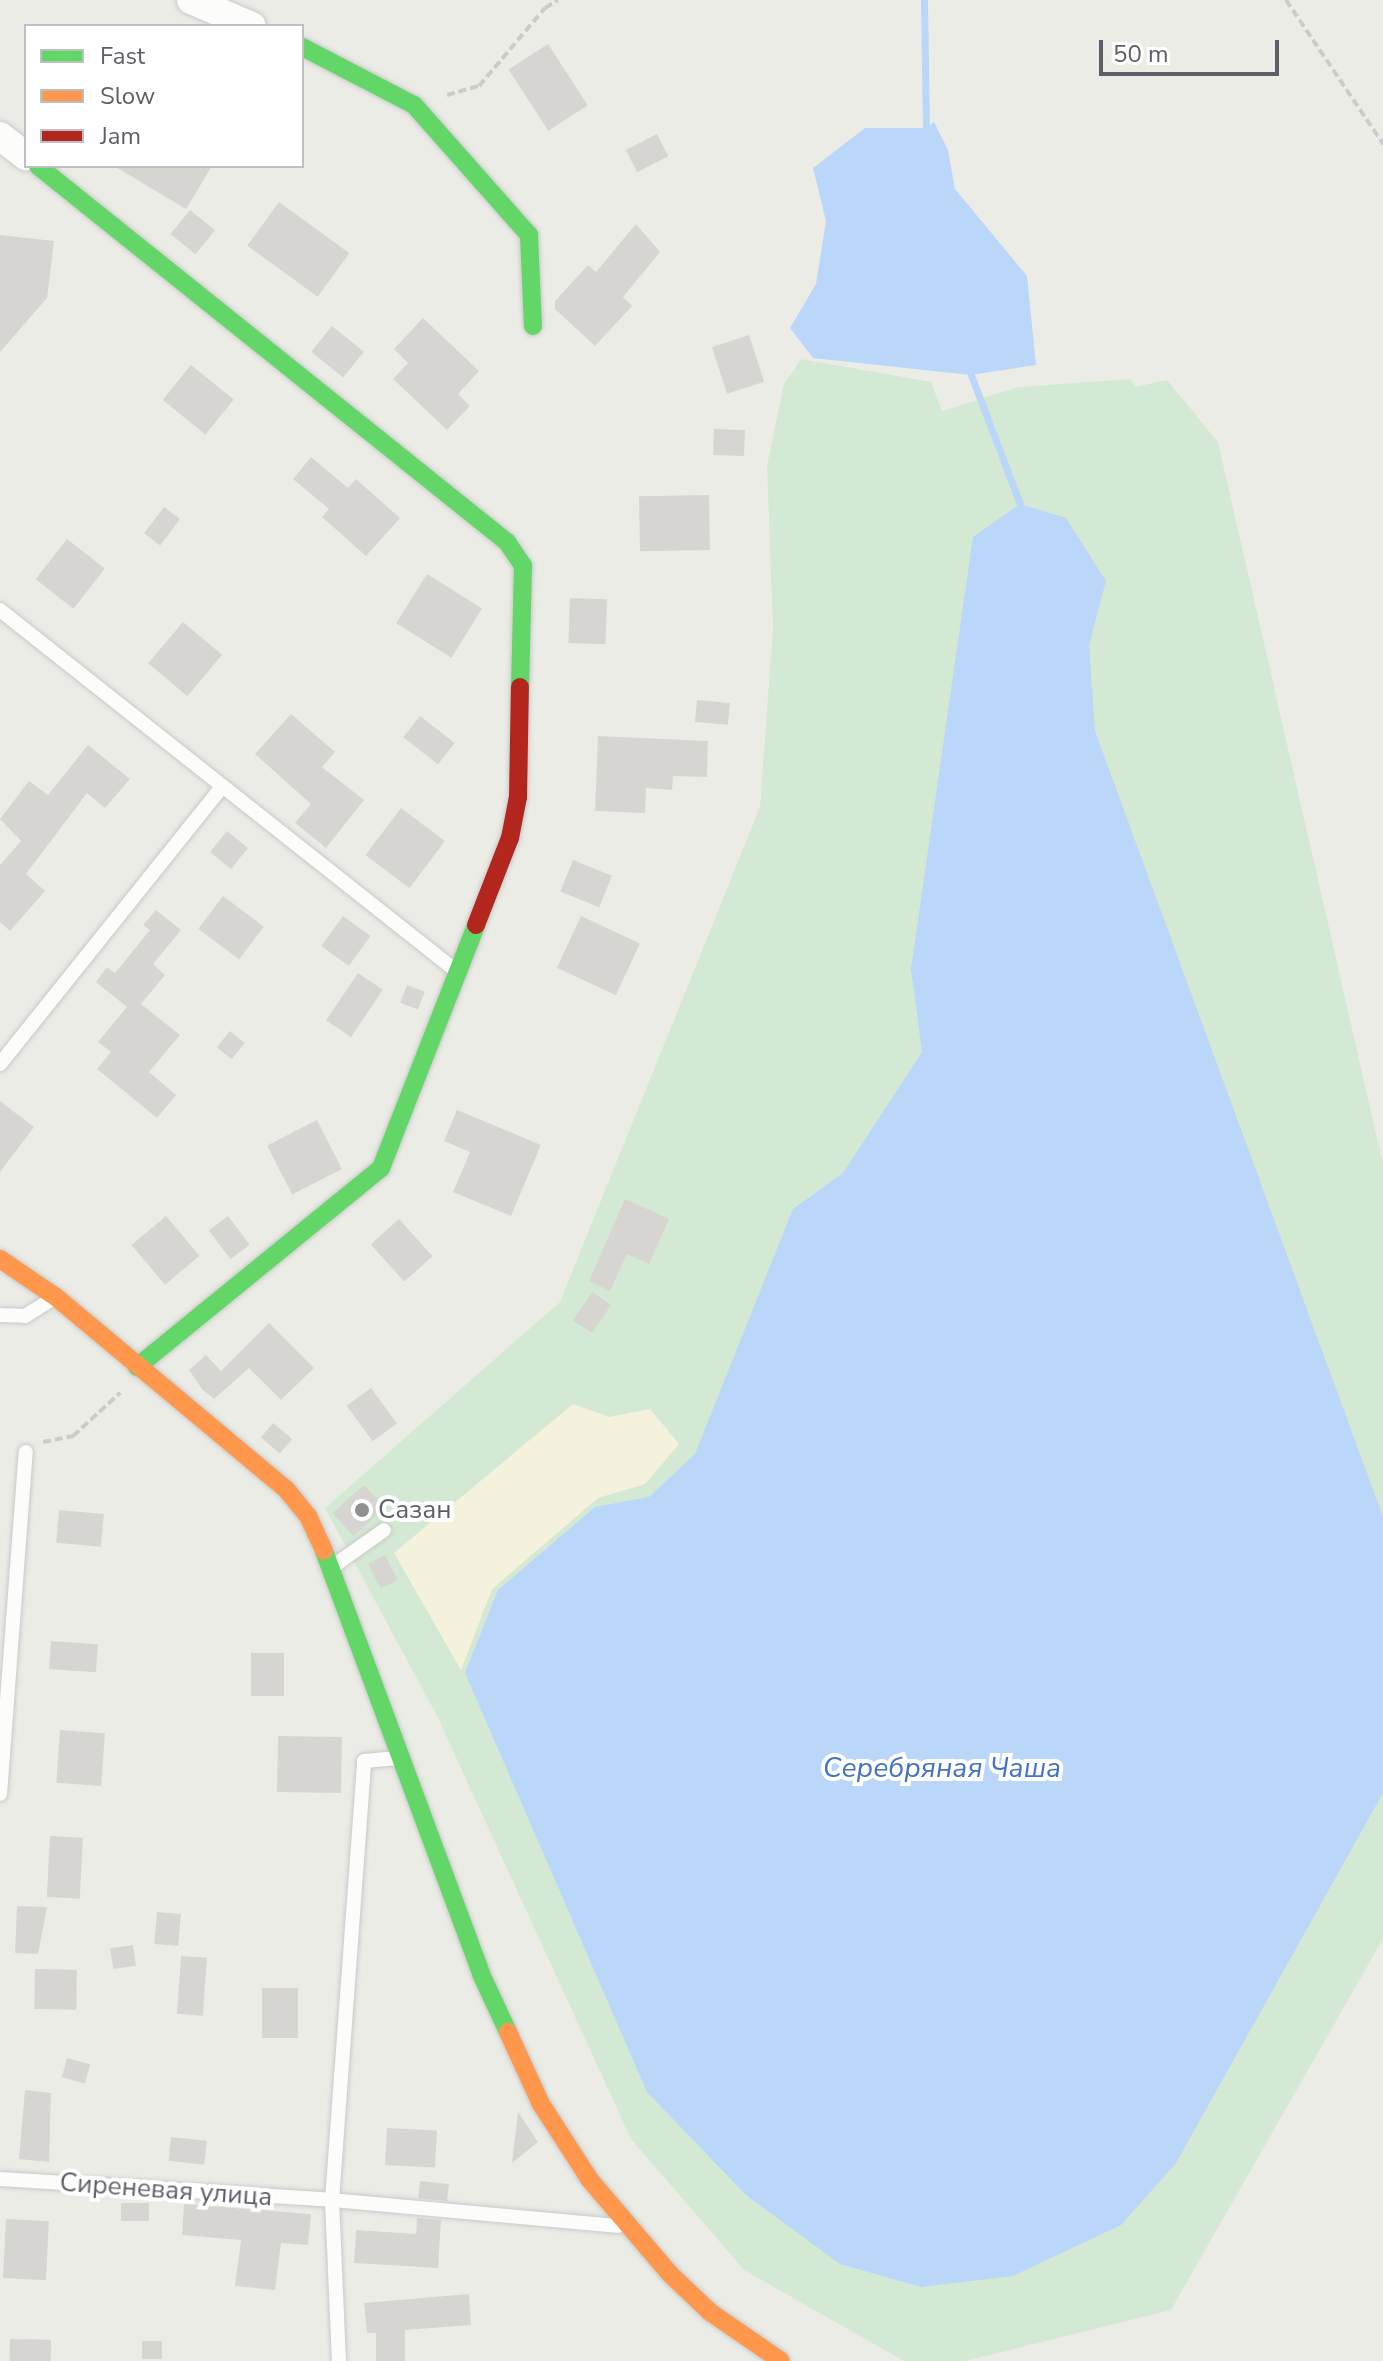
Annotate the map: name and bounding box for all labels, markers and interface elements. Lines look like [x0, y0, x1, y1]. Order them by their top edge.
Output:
legend [24, 24, 304, 168]
scale bar [1103, 24, 1283, 74]
text: 50 m [1113, 38, 1169, 70]
text: Fast [100, 40, 145, 72]
text: Slow [100, 80, 155, 112]
text: Jam [100, 120, 141, 152]
place label: Сазан [378, 1494, 451, 1526]
marker: Сазан [353, 1501, 371, 1519]
water label: Серебряная Чаша [823, 1751, 1061, 1785]
street label: Сиреневая улица [59, 2167, 273, 2213]

